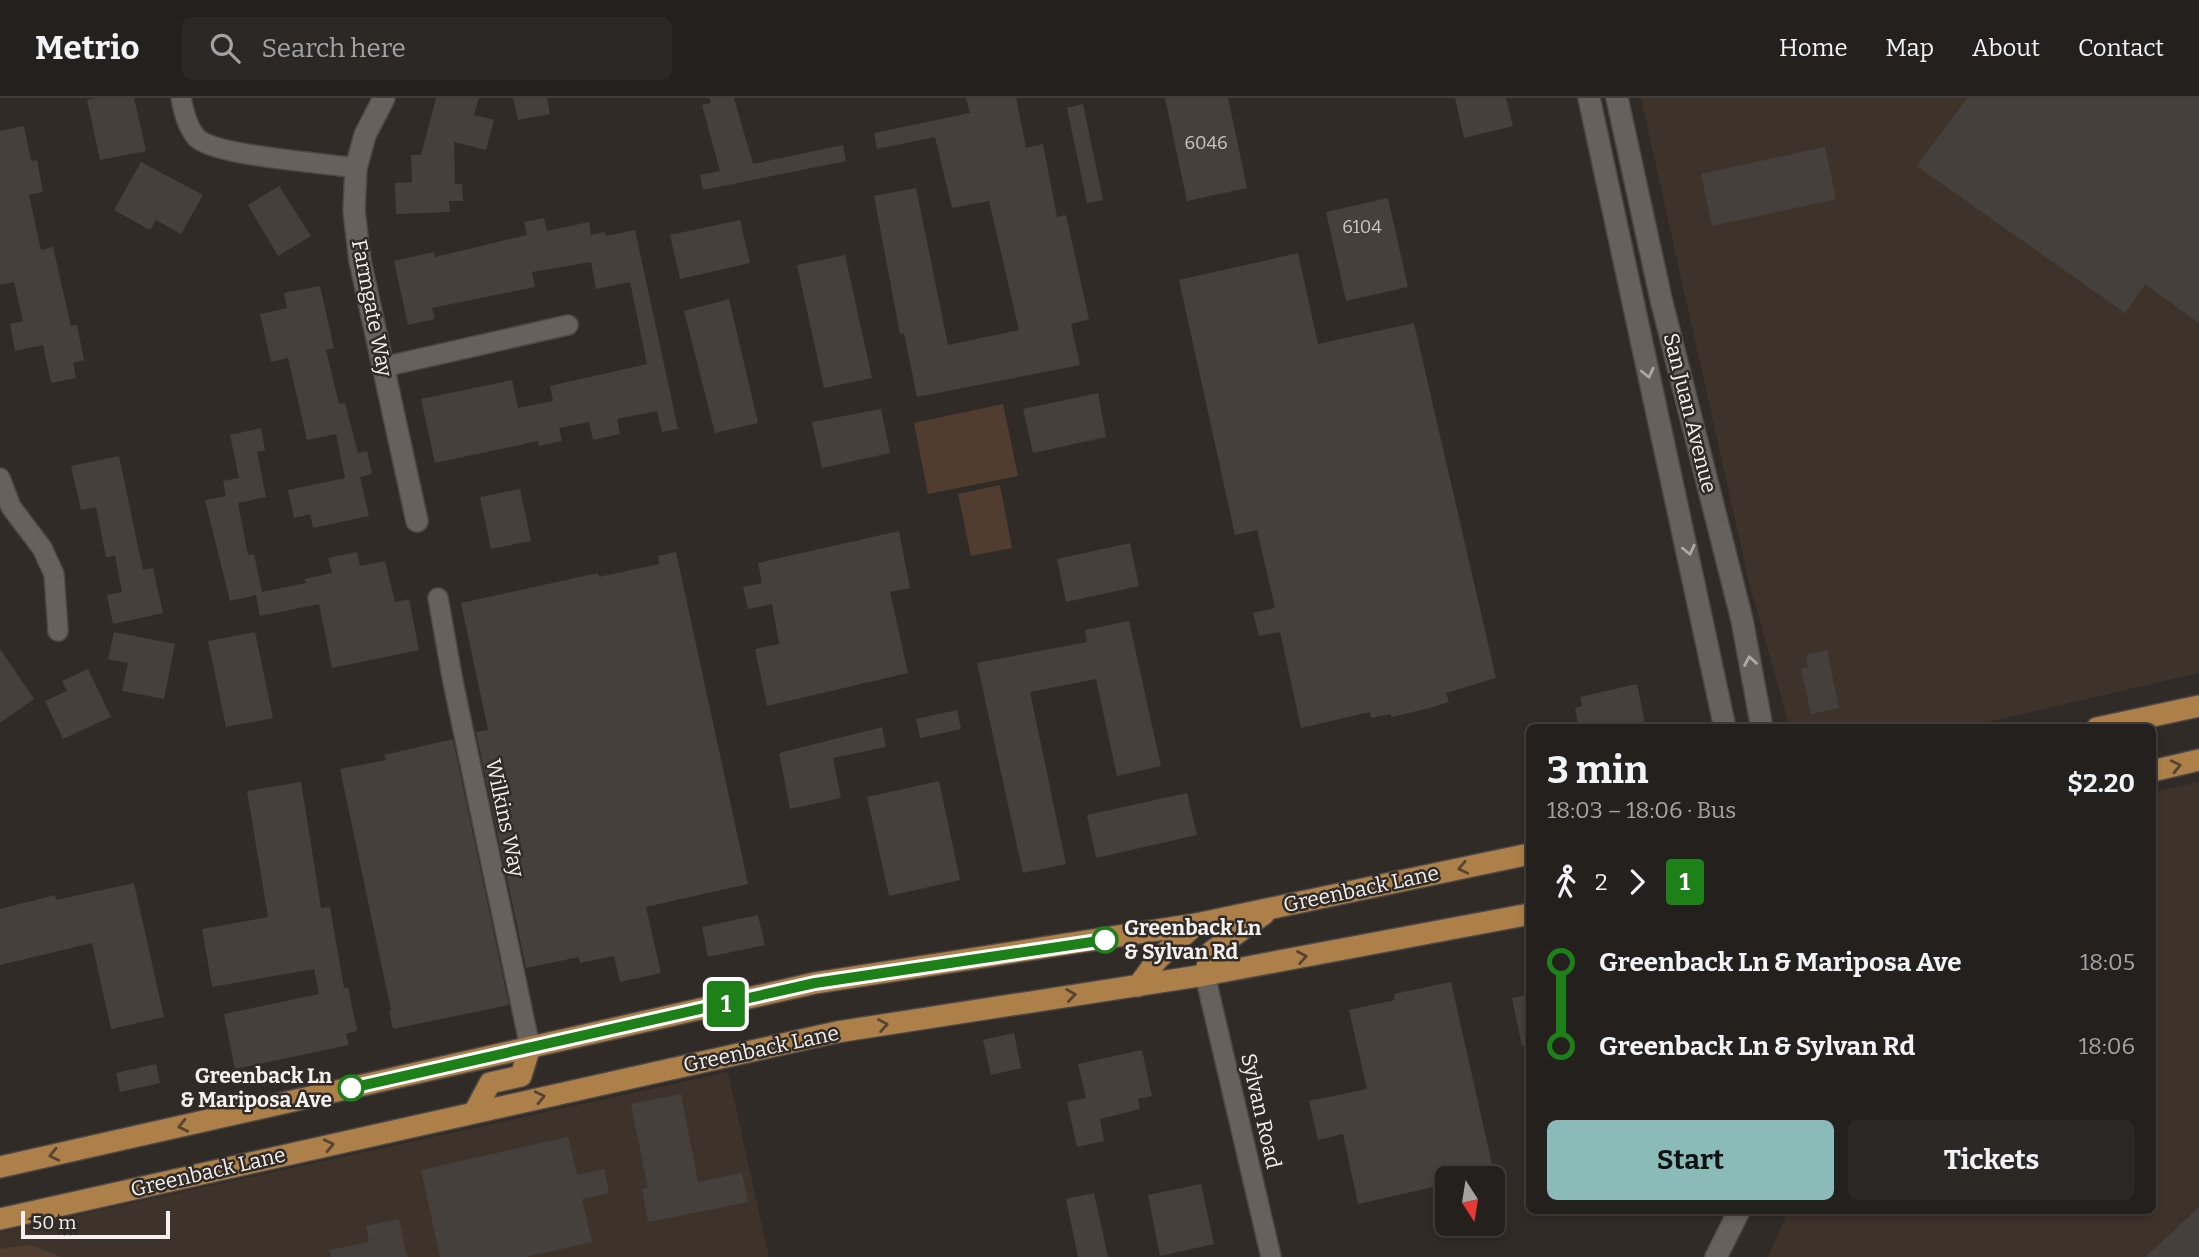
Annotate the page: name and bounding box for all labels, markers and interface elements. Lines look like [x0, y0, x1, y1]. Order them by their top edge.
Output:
search box [182, 17, 672, 80]
text: Metrio [35, 28, 140, 68]
icon: search [206, 29, 244, 67]
text: Search here [262, 33, 406, 64]
text: Home [1779, 34, 1848, 62]
text: Map [1886, 34, 1934, 62]
text: About [1972, 34, 2040, 62]
text: Contact [2078, 34, 2164, 62]
house number: 6046 [1184, 132, 1228, 154]
house number: 6104 [1342, 216, 1382, 238]
street label: Farmgate Way [346, 237, 398, 380]
street label: San Juan Avenue [1658, 330, 1722, 496]
one-way arrow [1640, 367, 1654, 379]
one-way arrow [1681, 544, 1695, 556]
one-way arrow [1743, 655, 1758, 667]
text: 3 min [1547, 747, 1649, 793]
street label: Wilkins Way [480, 757, 530, 880]
one-way arrow [2170, 760, 2182, 774]
text: $2.20 [2067, 768, 2135, 799]
text: 18:03 – 18:06 · Bus [1547, 796, 1736, 824]
one-way arrow [1457, 859, 1469, 874]
street label: Greenback Lane [1281, 860, 1441, 918]
icon: walk [1547, 863, 1585, 901]
icon: forward [1618, 863, 1656, 901]
text: 2 [1595, 868, 1608, 896]
text: 1 [1680, 868, 1690, 896]
place label: Greenback Ln & Sylvan Rd [1124, 915, 1262, 965]
marker: Greenback Ln & Sylvan Rd [1092, 927, 1118, 953]
text: Greenback Ln & Mariposa Ave [1599, 947, 1962, 978]
text: 18:05 [2080, 948, 2135, 976]
one-way arrow [1296, 950, 1308, 965]
line badge: 1 [703, 981, 749, 1027]
one-way arrow [1065, 988, 1077, 1003]
text: 1 [721, 990, 731, 1018]
one-way arrow [877, 1018, 889, 1033]
street label: Greenback Lane [681, 1020, 841, 1078]
text: Greenback Ln & Sylvan Rd [1599, 1031, 1915, 1062]
text: 18:06 [2079, 1032, 2135, 1060]
street label: Sylvan Road [1235, 1051, 1287, 1171]
place label: Greenback Ln & Mariposa Ave [180, 1063, 332, 1113]
marker: Greenback Ln & Mariposa Ave [338, 1075, 364, 1101]
one-way arrow [534, 1091, 546, 1106]
one-way arrow [177, 1117, 189, 1132]
button: Start [1547, 1120, 1834, 1200]
button: Tickets [1848, 1120, 2135, 1200]
one-way arrow [323, 1138, 335, 1153]
street label: Greenback Lane [128, 1142, 288, 1202]
one-way arrow [48, 1146, 60, 1161]
north arrow [1435, 1166, 1505, 1236]
map controls [1435, 1166, 1505, 1236]
scale bar [21, 1208, 170, 1240]
text: 50 m [32, 1211, 76, 1234]

